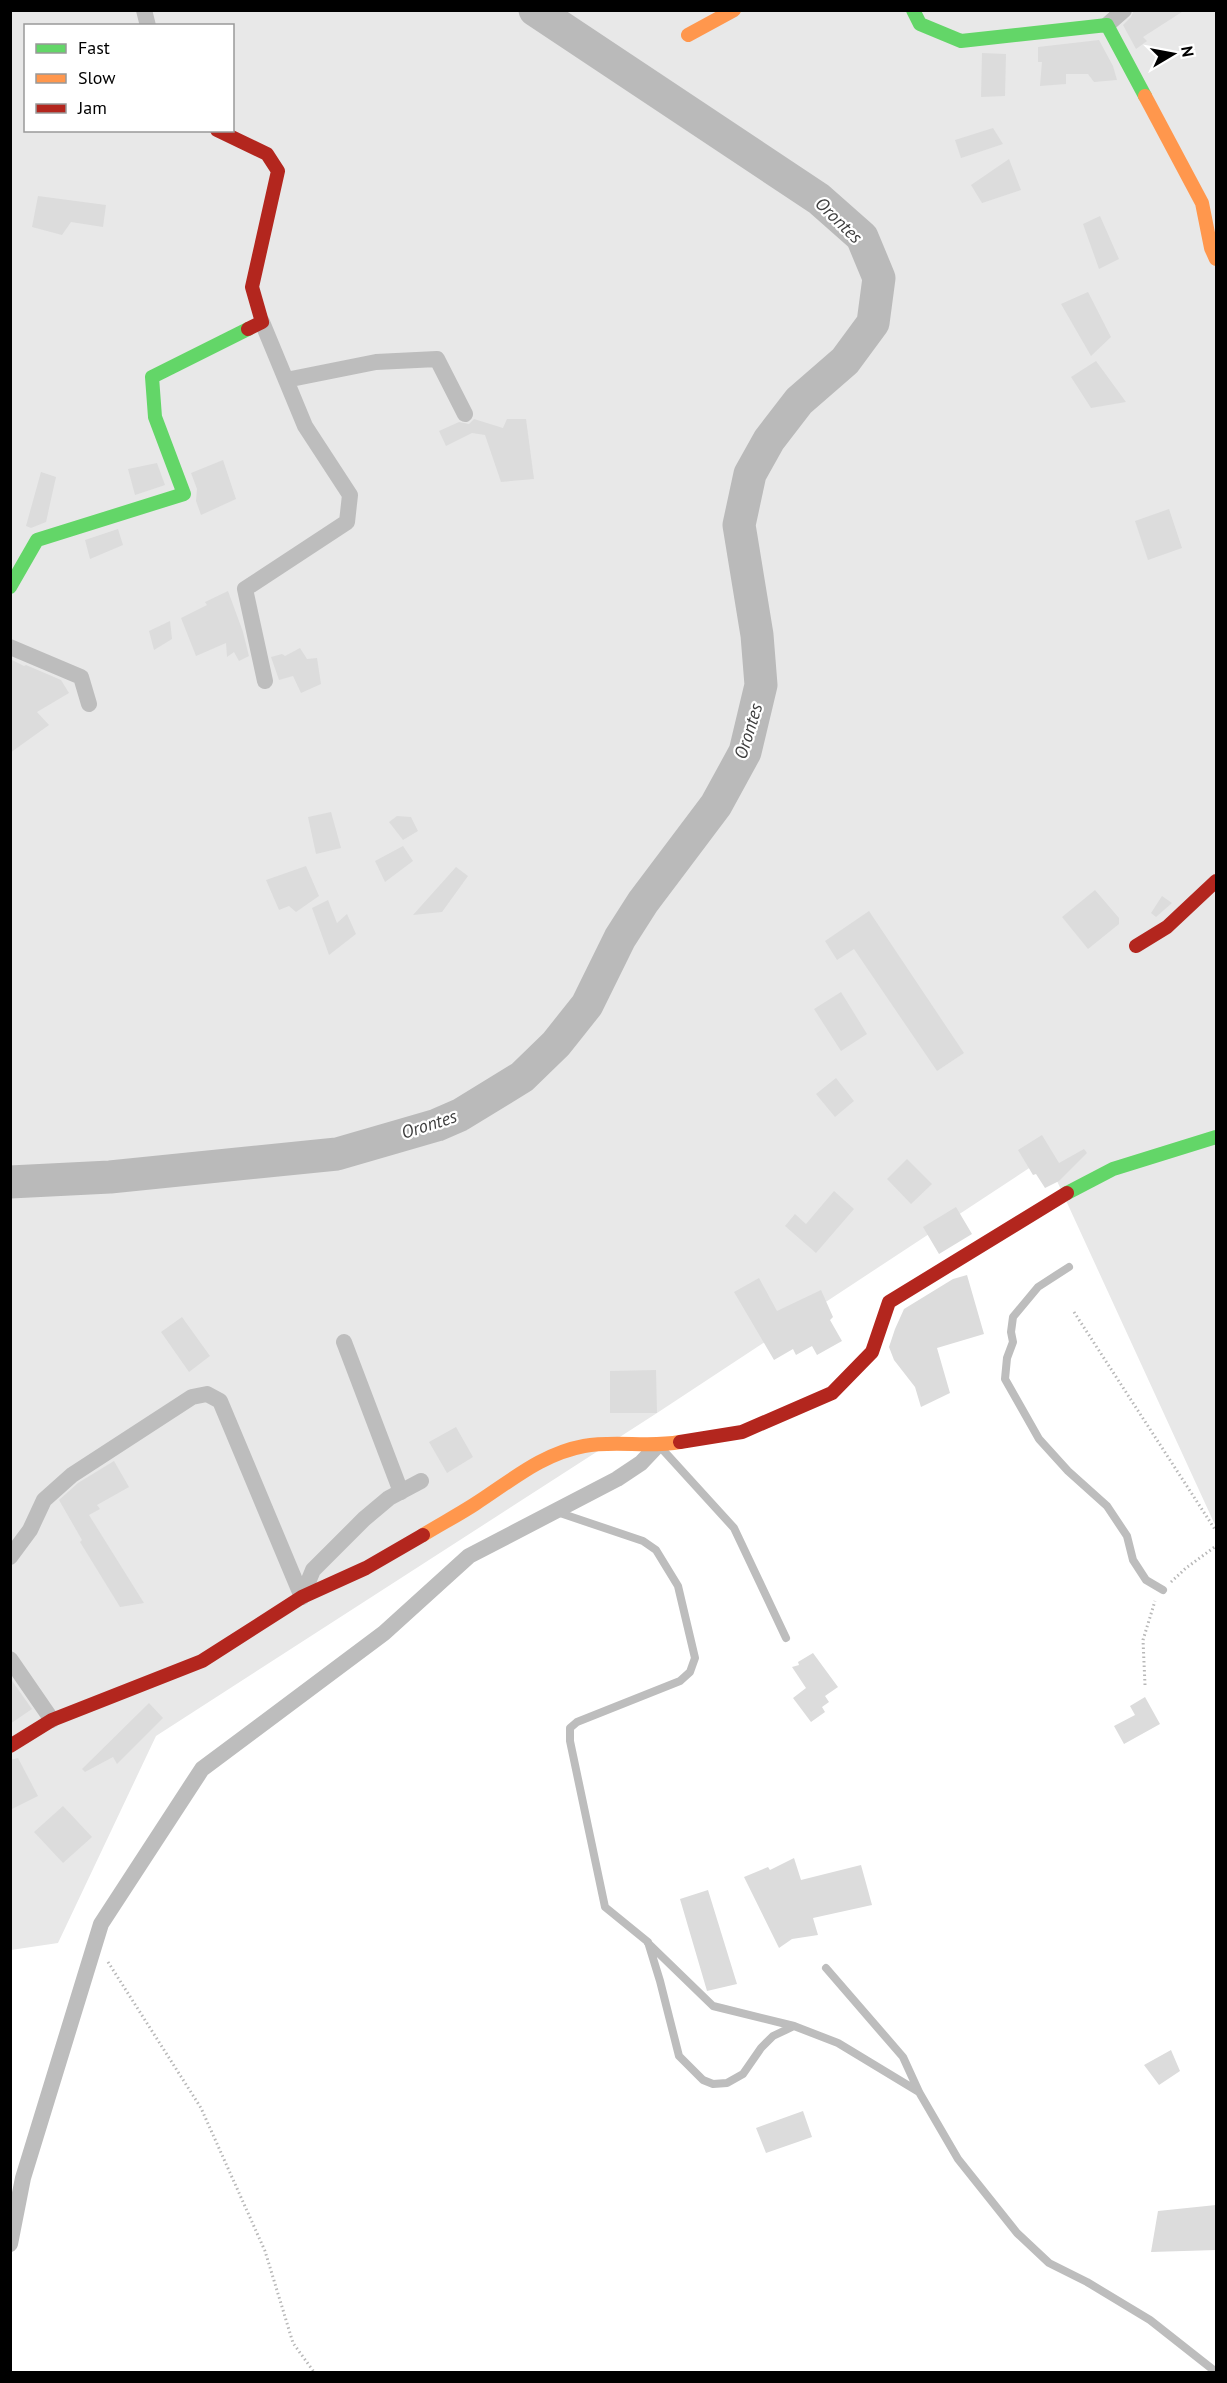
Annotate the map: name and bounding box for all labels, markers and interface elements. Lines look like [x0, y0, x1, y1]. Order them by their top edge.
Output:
legend [24, 24, 234, 132]
north arrow [1143, 24, 1203, 84]
text: Fast [78, 36, 110, 59]
text: N [1177, 44, 1199, 58]
text: Slow [78, 66, 116, 89]
text: Jam [77, 96, 107, 119]
water label: Orontes [810, 192, 868, 249]
water label: Orontes [729, 700, 768, 762]
water label: Orontes [398, 1104, 460, 1144]

